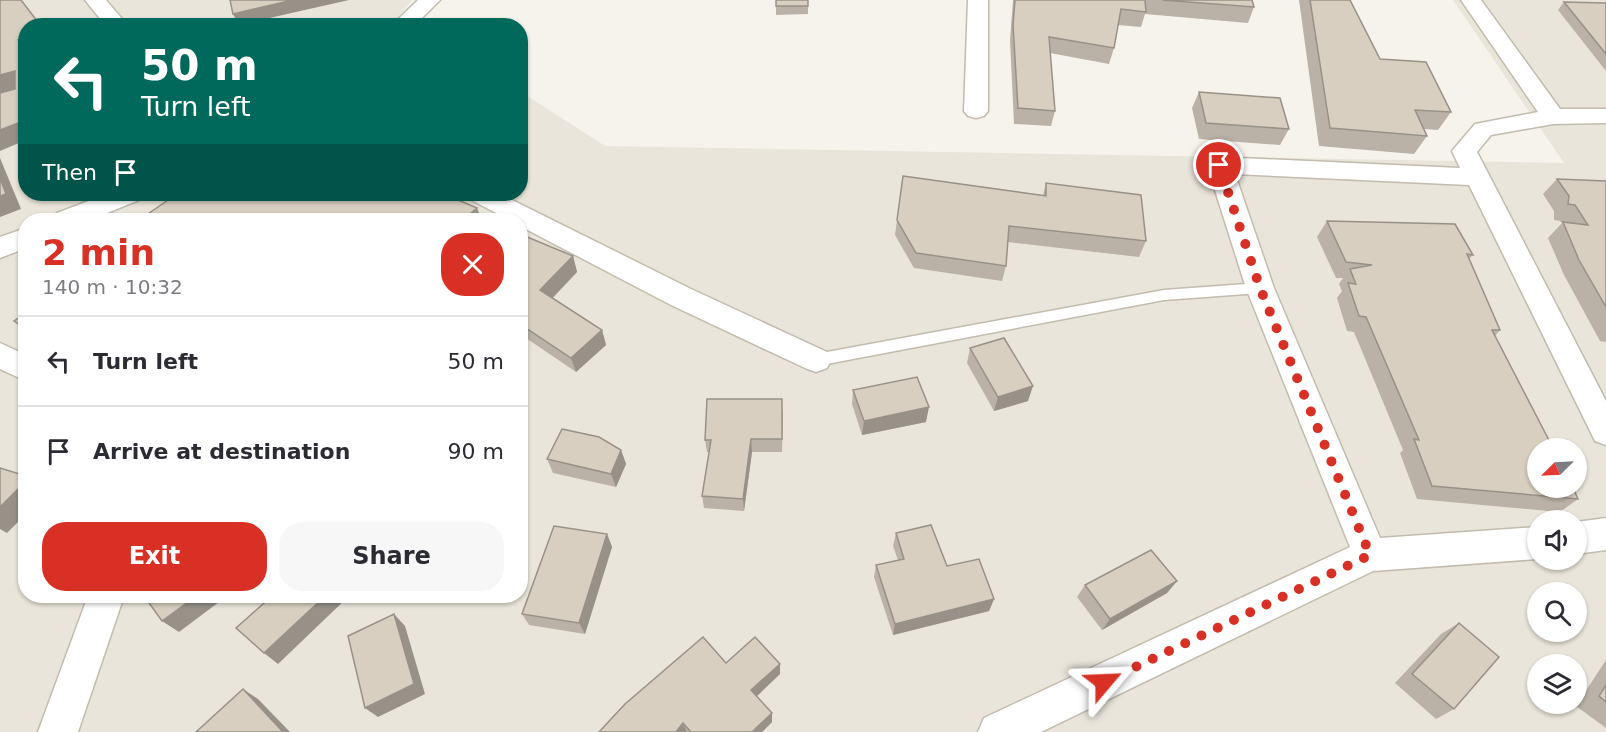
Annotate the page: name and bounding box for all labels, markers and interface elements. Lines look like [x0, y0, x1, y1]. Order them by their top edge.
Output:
text: 50 m [141, 41, 258, 90]
icon: left [42, 42, 120, 120]
text: Turn left [141, 91, 251, 122]
pin [1193, 139, 1244, 190]
icon: arrive [1202, 148, 1235, 181]
icon: arrive [109, 156, 142, 189]
text: Then [42, 160, 97, 185]
text: 2 min [42, 232, 155, 273]
button: close [441, 233, 504, 296]
text: 140 m · 10:32 [42, 275, 183, 299]
icon: left [42, 345, 75, 378]
text: Turn left [93, 349, 198, 374]
text: 50 m [448, 349, 504, 374]
icon: arrive [42, 435, 75, 468]
north arrow [1527, 438, 1587, 498]
map controls [1527, 438, 1587, 714]
text: Arrive at destination [93, 439, 350, 464]
text: 90 m [448, 439, 504, 464]
button: sound [1527, 510, 1587, 570]
button: Exit [42, 522, 267, 591]
button: Share [279, 522, 504, 591]
button: search [1527, 582, 1587, 642]
position arrow [1072, 650, 1136, 714]
button: layers [1527, 654, 1587, 714]

